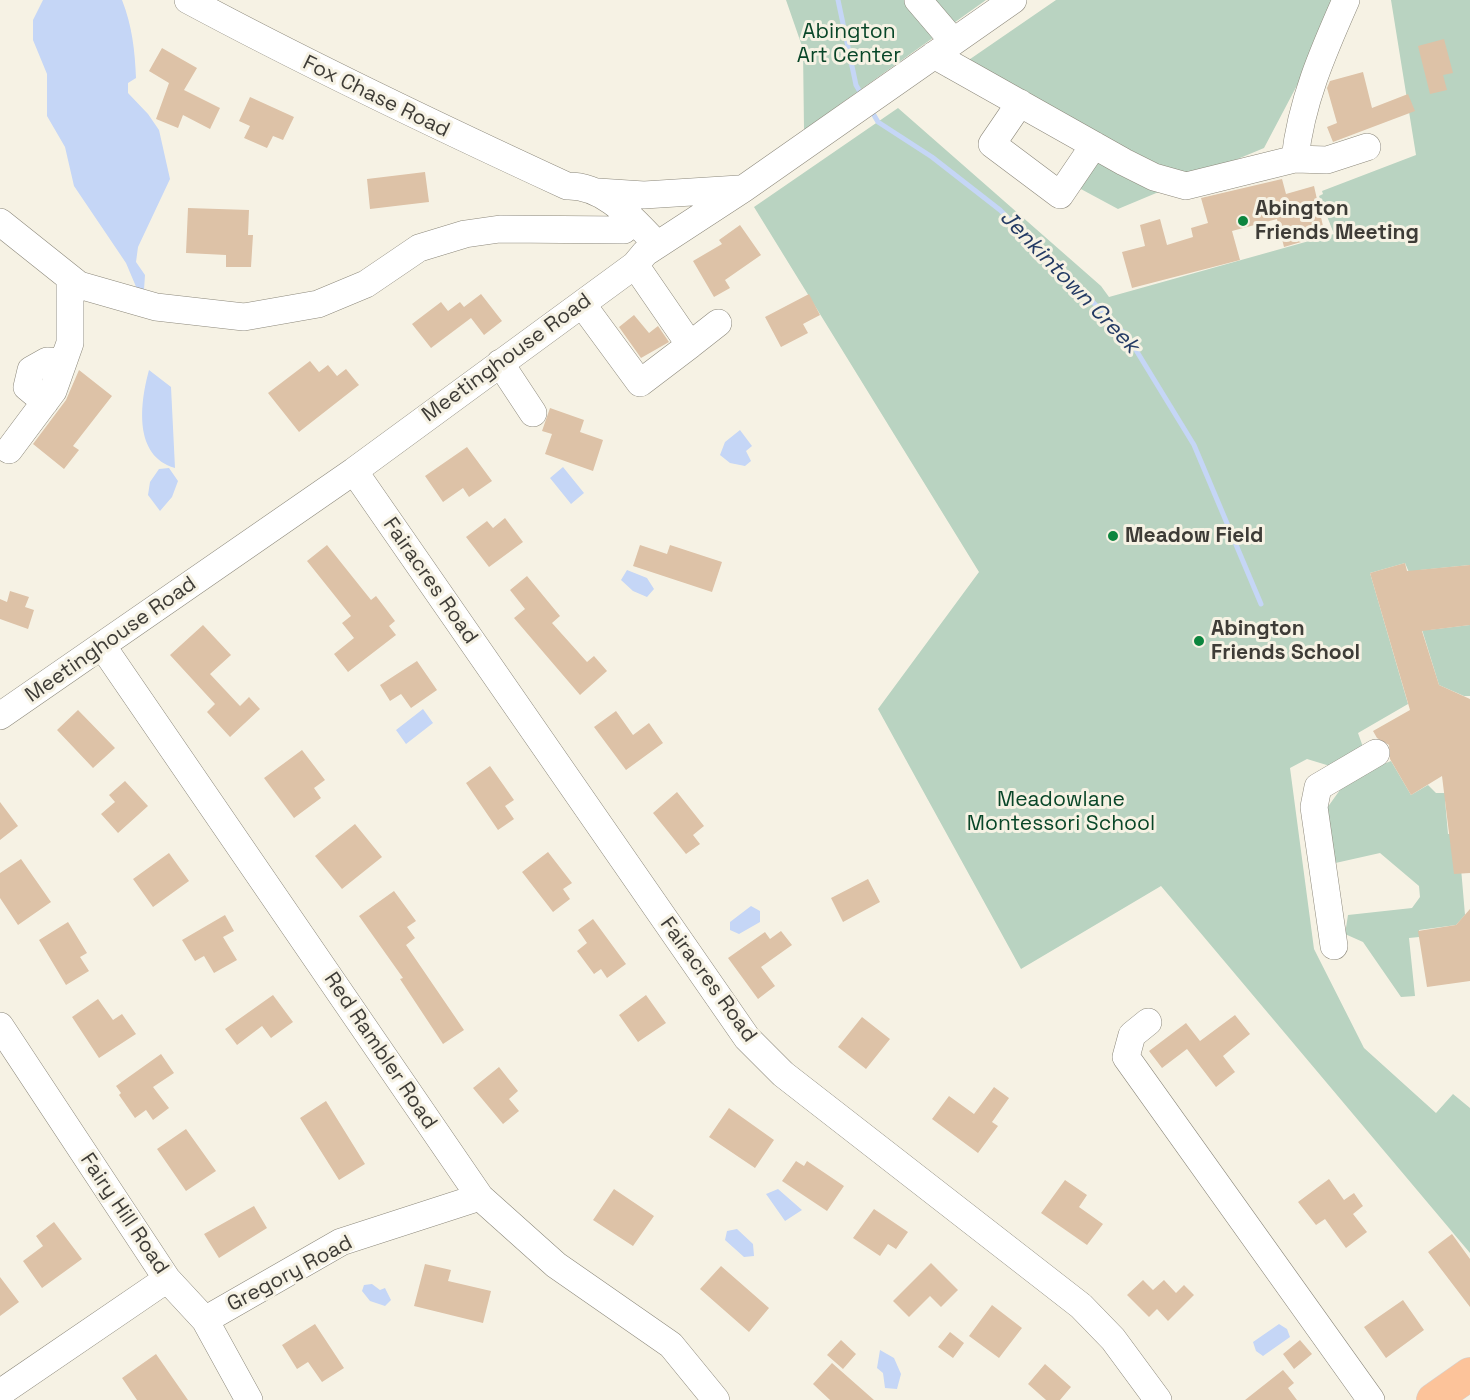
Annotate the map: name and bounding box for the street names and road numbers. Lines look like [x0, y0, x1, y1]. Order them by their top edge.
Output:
street label: Fox Chase Road [299, 51, 453, 143]
street label: Meetinghouse Road [418, 288, 596, 428]
street label: Fairacres Road [377, 513, 483, 649]
street label: Meetinghouse Road [21, 571, 201, 709]
street label: Fairacres Road [654, 913, 762, 1047]
street label: Red Rambler Road [318, 968, 442, 1134]
street label: Fairy Hill Road [74, 1149, 174, 1279]
street label: Gregory Road [223, 1230, 357, 1318]

